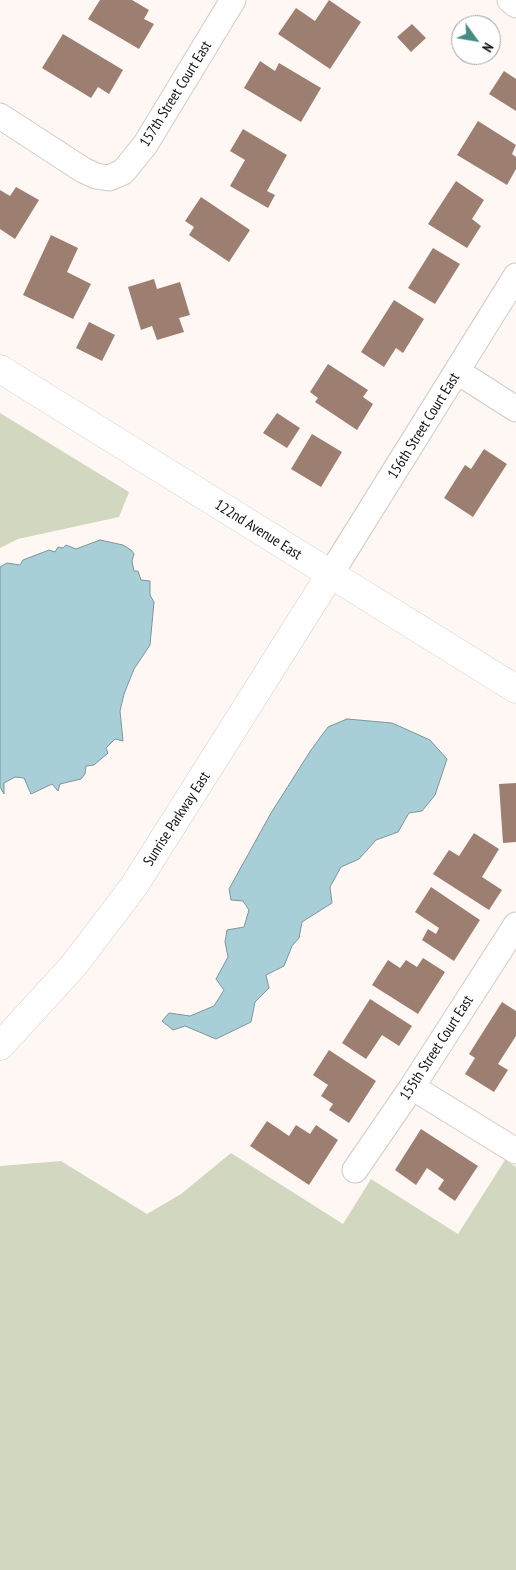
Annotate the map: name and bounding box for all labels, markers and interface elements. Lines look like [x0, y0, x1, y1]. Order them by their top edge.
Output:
north arrow [451, 15, 501, 65]
street label: 157th Street Court East [136, 38, 216, 150]
text: N [478, 39, 498, 55]
street label: 156th Street Court East [384, 370, 464, 482]
street label: 122nd Avenue East [211, 496, 305, 564]
street label: Sunrise Parkway East [140, 768, 214, 870]
street label: 155th Street Court East [396, 992, 478, 1104]

